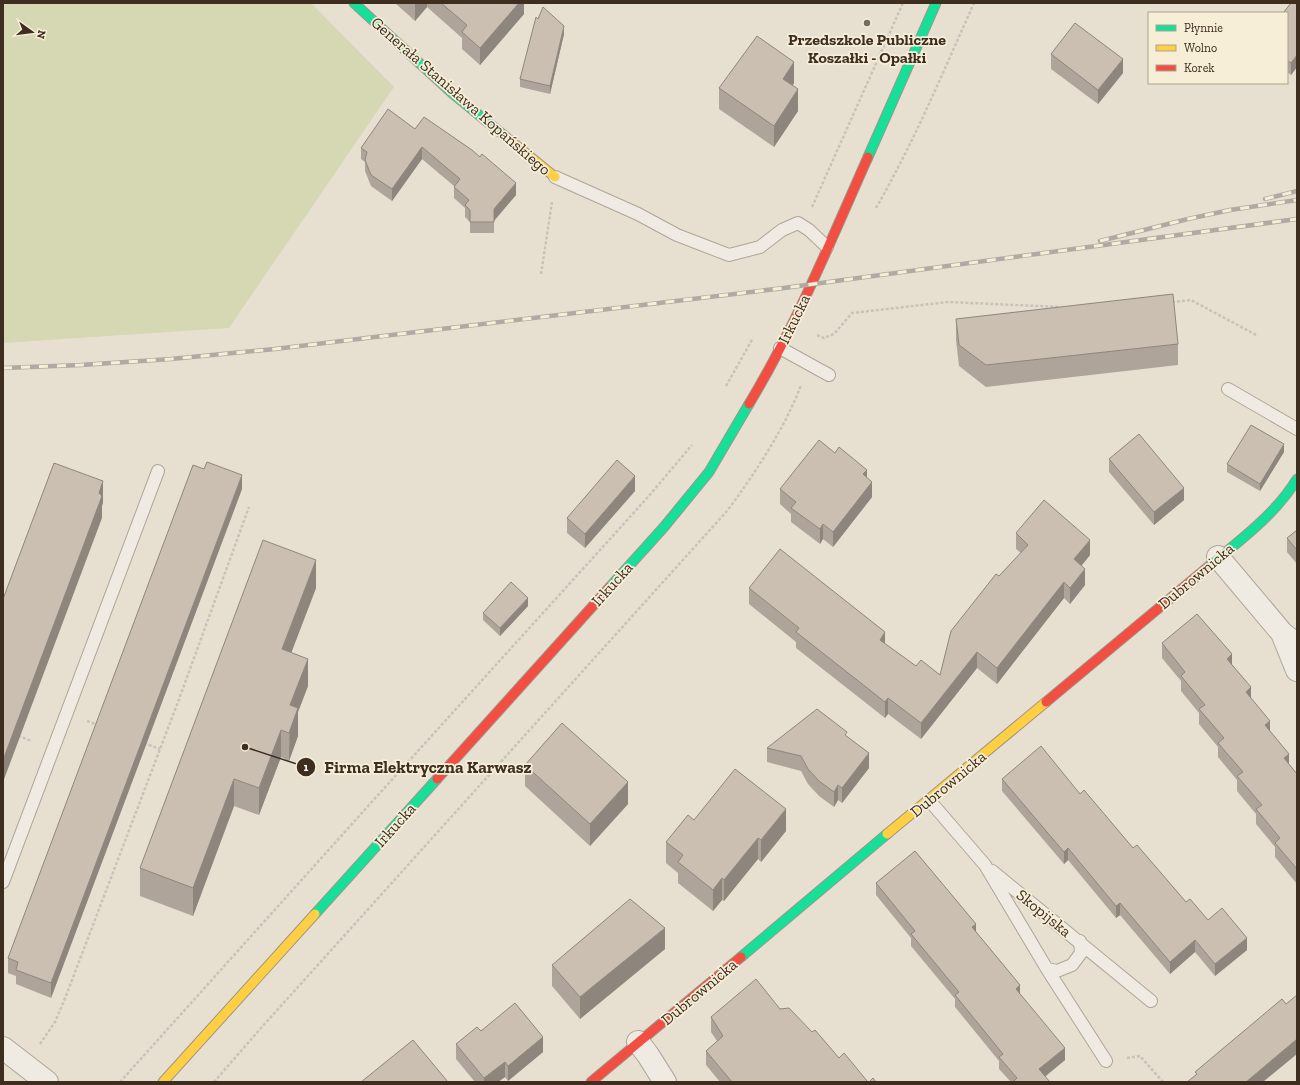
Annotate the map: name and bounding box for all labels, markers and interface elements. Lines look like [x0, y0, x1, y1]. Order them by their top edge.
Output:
north arrow [12, 12, 52, 52]
legend [1148, 12, 1288, 84]
street label: Generała Stanisława Kopańskiego [367, 13, 555, 179]
marker: Przedszkole Publiczne Koszałki - Opałki [862, 18, 872, 28]
text: Płynnie [1184, 21, 1223, 35]
text: N [34, 29, 49, 41]
place label: Przedszkole Publiczne Koszałki - Opałki [788, 30, 946, 67]
text: Wolno [1184, 41, 1217, 55]
text: Korek [1184, 61, 1215, 75]
street label: Irkucka [774, 291, 814, 347]
street label: Dubrownicka [1154, 539, 1238, 613]
street label: Irkucka [587, 558, 637, 610]
street label: Dubrownicka [906, 747, 990, 821]
callout: Firma Elektryczna Karwasz [296, 753, 539, 782]
text: Firma Elektryczna Karwasz [324, 757, 532, 777]
text: 1 [304, 760, 309, 774]
street label: Irkucka [370, 799, 420, 851]
street label: Skopijska [1013, 885, 1076, 941]
street label: Dubrownicka [657, 955, 741, 1029]

